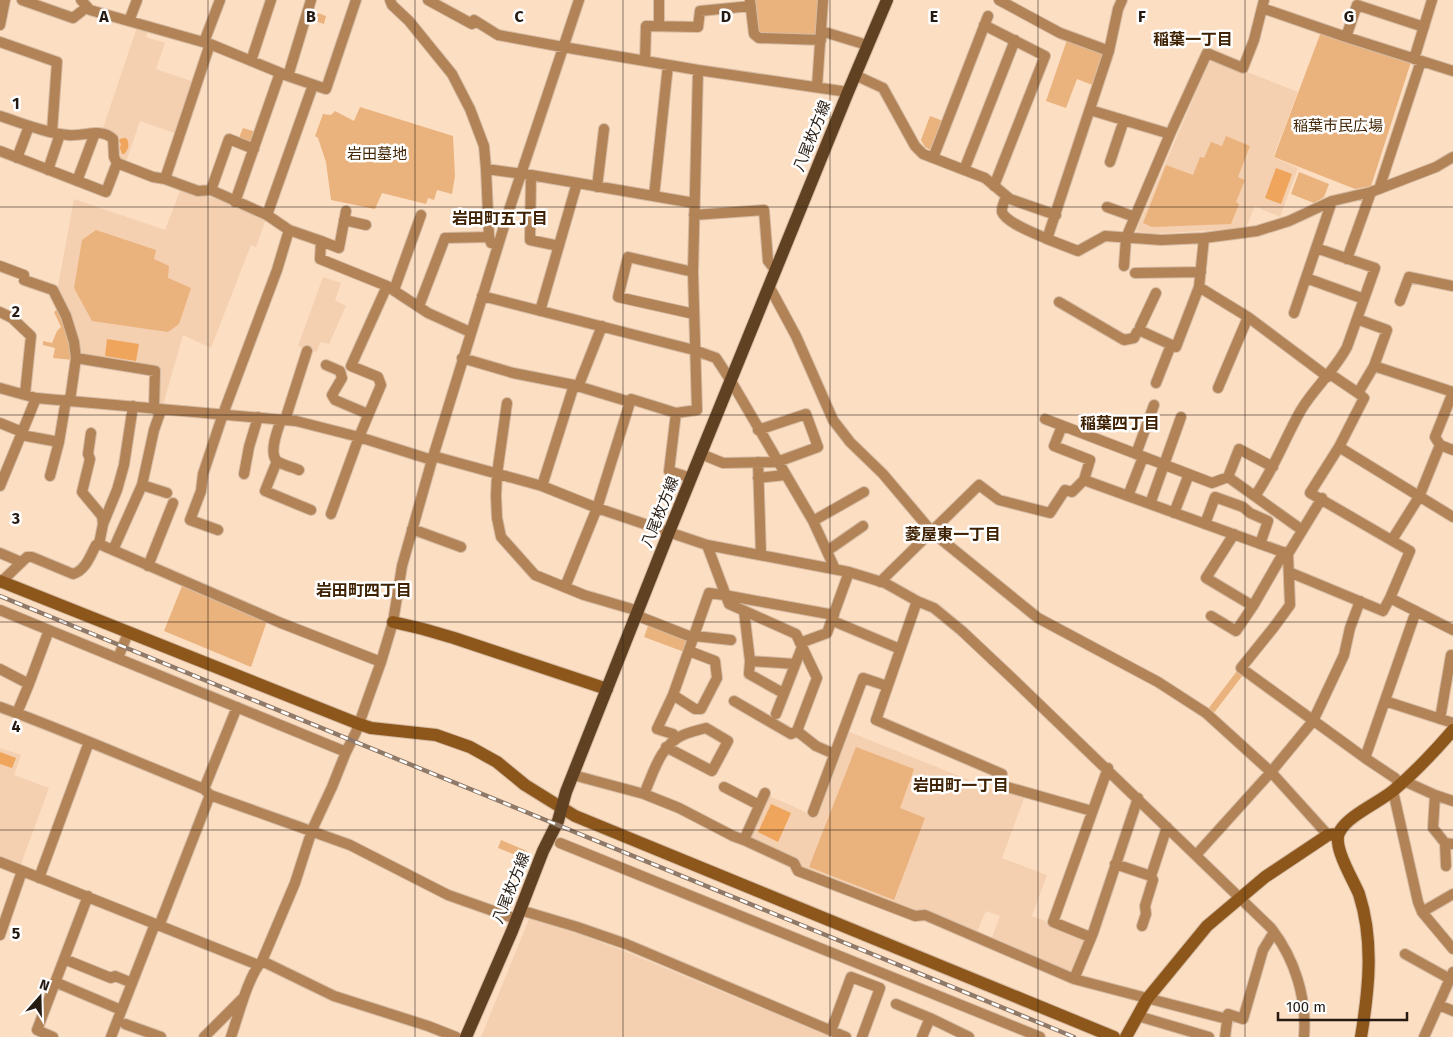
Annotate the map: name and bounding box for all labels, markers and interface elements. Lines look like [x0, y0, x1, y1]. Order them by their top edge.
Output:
text: A [98, 7, 109, 26]
text: B [306, 7, 316, 26]
text: C [514, 7, 524, 26]
text: D [721, 7, 731, 26]
text: E [930, 7, 938, 26]
text: F [1138, 7, 1146, 26]
text: G [1344, 7, 1354, 26]
district label: 稲葉一丁目 [1153, 30, 1233, 49]
text: 1 [12, 94, 20, 113]
street label: 八尾枚方線 [790, 98, 834, 174]
park label: 稲葉市民広場 [1293, 117, 1383, 135]
park label: 岩田墓地 [347, 145, 407, 163]
district label: 岩田町五丁目 [452, 209, 548, 228]
text: 2 [12, 302, 20, 321]
district label: 稲葉四丁目 [1080, 414, 1160, 433]
street label: 八尾枚方線 [638, 474, 682, 550]
text: 3 [11, 509, 20, 528]
district label: 菱屋東一丁目 [905, 525, 1001, 544]
district label: 岩田町四丁目 [316, 581, 412, 600]
text: 4 [11, 717, 21, 736]
district label: 岩田町一丁目 [913, 776, 1009, 795]
street label: 八尾枚方線 [489, 850, 533, 926]
text: 5 [12, 924, 21, 943]
north arrow [15, 972, 65, 1022]
text: N [37, 976, 52, 995]
scale bar [1278, 990, 1407, 1022]
text: 100 m [1286, 998, 1326, 1016]

